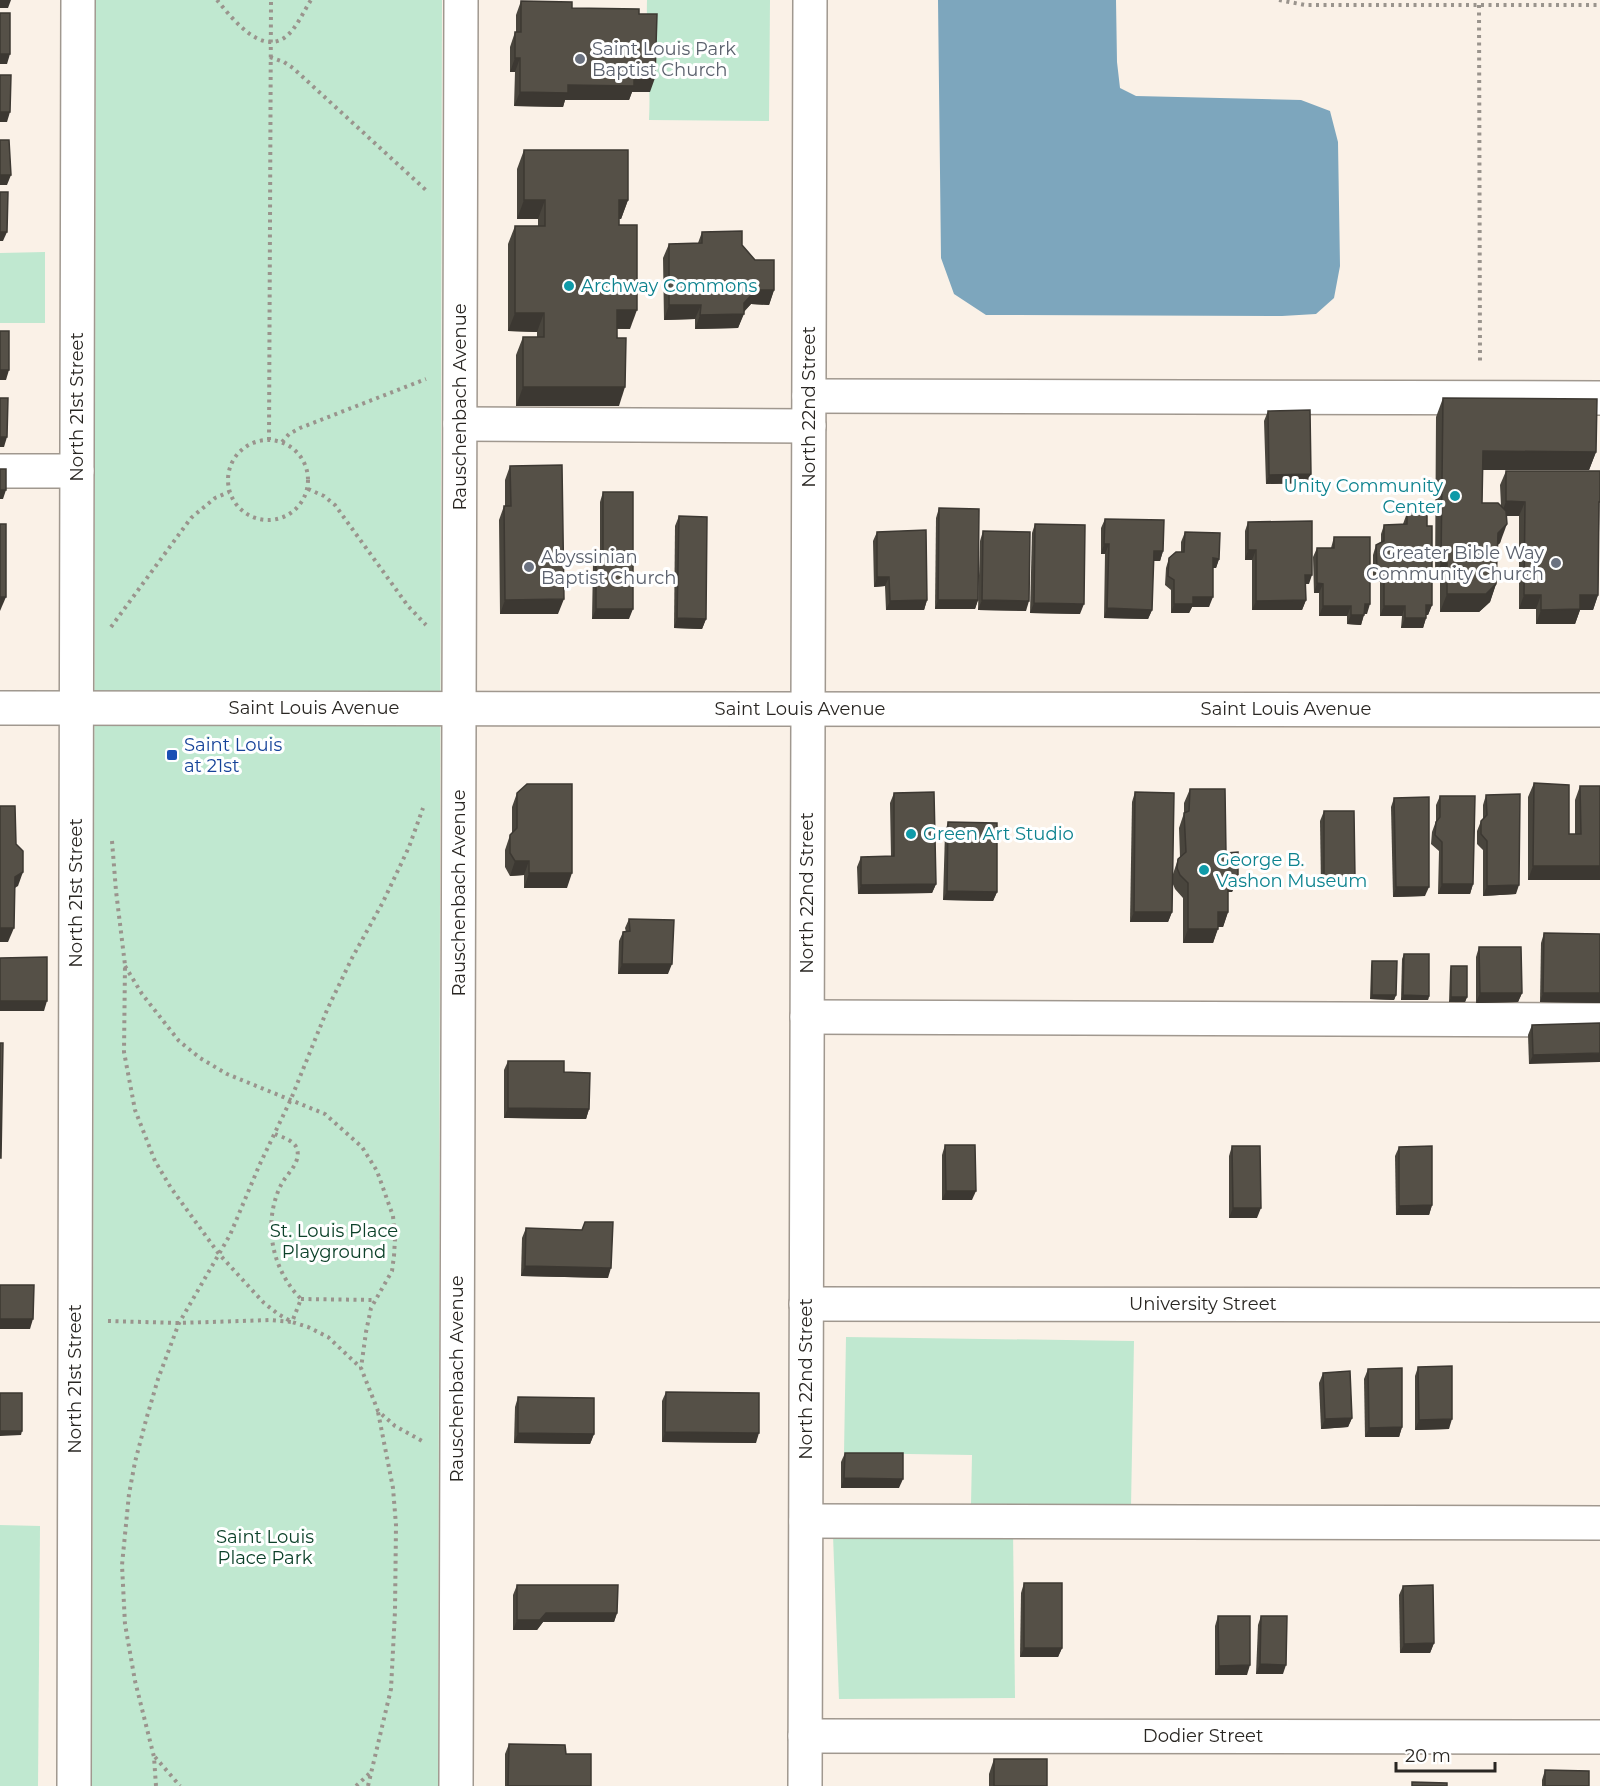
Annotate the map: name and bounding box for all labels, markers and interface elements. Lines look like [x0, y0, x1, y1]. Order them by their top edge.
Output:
place label: Saint Louis Park Baptist Church [592, 38, 736, 81]
marker: Saint Louis Park Baptist Church [573, 52, 587, 66]
place label: Archway Commons [581, 275, 757, 297]
marker: Archway Commons [562, 279, 576, 293]
street label: Rauschenbach Avenue [449, 303, 471, 511]
street label: North 22nd Street [798, 326, 820, 488]
street label: North 21st Street [66, 332, 88, 482]
place label: Unity Community Center [1284, 475, 1443, 518]
marker: Unity Community Center [1448, 489, 1462, 503]
place label: Greater Bible Way Community Church [1366, 542, 1544, 585]
place label: Abyssinian Baptist Church [541, 546, 677, 589]
marker: Greater Bible Way Community Church [1549, 556, 1563, 570]
marker: Abyssinian Baptist Church [522, 560, 536, 574]
street label: Saint Louis Avenue [229, 697, 400, 719]
street label: Saint Louis Avenue [715, 698, 886, 720]
street label: Saint Louis Avenue [1201, 698, 1372, 720]
place label: Saint Louis at 21st [184, 734, 282, 777]
marker: Saint Louis at 21st [165, 748, 179, 762]
street label: Rauschenbach Avenue [448, 789, 470, 997]
street label: North 22nd Street [796, 812, 818, 974]
street label: North 21st Street [65, 818, 87, 968]
place label: Green Art Studio [923, 823, 1074, 845]
marker: Green Art Studio [904, 827, 918, 841]
place label: George B. Vashon Museum [1216, 849, 1367, 892]
marker: George B. Vashon Museum [1197, 863, 1211, 877]
park label: St. Louis Place Playground [270, 1220, 398, 1263]
street label: Rauschenbach Avenue [446, 1275, 468, 1483]
street label: University Street [1129, 1293, 1277, 1315]
street label: North 22nd Street [795, 1298, 817, 1460]
street label: North 21st Street [64, 1304, 86, 1454]
park label: Saint Louis Place Park [216, 1526, 314, 1569]
street label: Dodier Street [1143, 1725, 1263, 1747]
scale bar [1396, 1735, 1495, 1773]
text: 20 m [1405, 1745, 1451, 1767]

